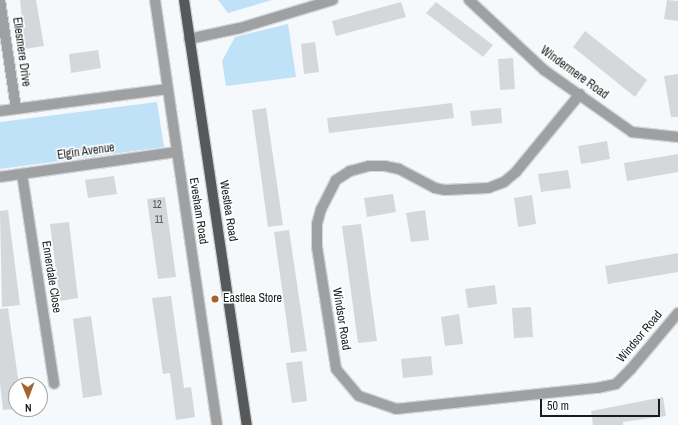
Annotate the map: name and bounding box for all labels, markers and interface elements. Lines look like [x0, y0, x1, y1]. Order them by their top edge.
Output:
street label: Ellesmere Drive [9, 16, 33, 88]
street label: Windermere Road [537, 44, 611, 102]
street label: Elgin Avenue [56, 141, 116, 163]
street label: Evesham Road [186, 177, 210, 245]
street label: Westlea Road [216, 179, 240, 243]
house number: 12 [152, 199, 162, 211]
house number: 11 [155, 214, 163, 226]
street label: Ennerdale Close [38, 240, 64, 314]
street label: Windsor Road [329, 287, 353, 351]
place label: Eastlea Store [223, 292, 282, 306]
marker: Eastlea Store [210, 294, 220, 304]
street label: Windsor Road [614, 308, 666, 366]
north arrow [8, 377, 48, 417]
scale bar [542, 391, 662, 417]
text: 50 m [547, 398, 569, 414]
text: N [25, 401, 32, 415]

